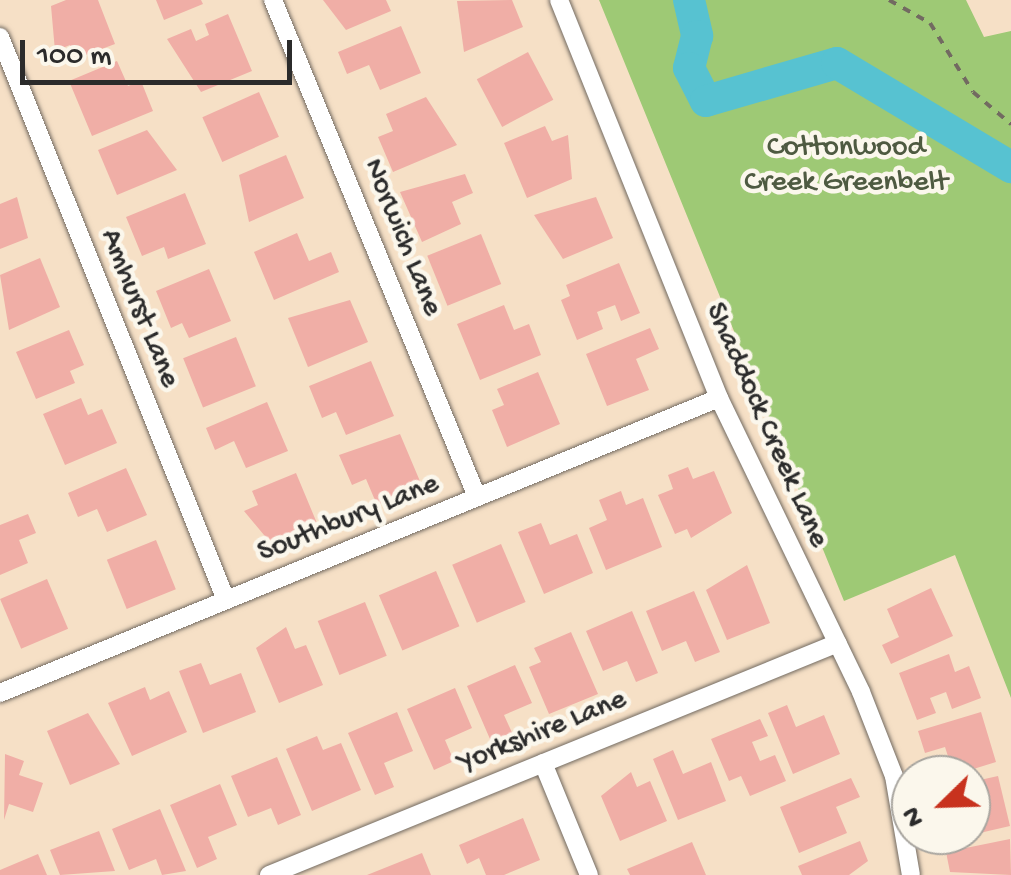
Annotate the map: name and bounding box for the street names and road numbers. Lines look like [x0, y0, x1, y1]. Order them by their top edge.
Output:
street label: Norwich Lane [353, 154, 449, 322]
street label: Amhurst Lane [90, 225, 186, 393]
street label: Shaddock Creek Lane [695, 298, 835, 554]
street label: Southbury Lane [253, 467, 445, 573]
street label: Yorkshire Lane [454, 683, 632, 783]

